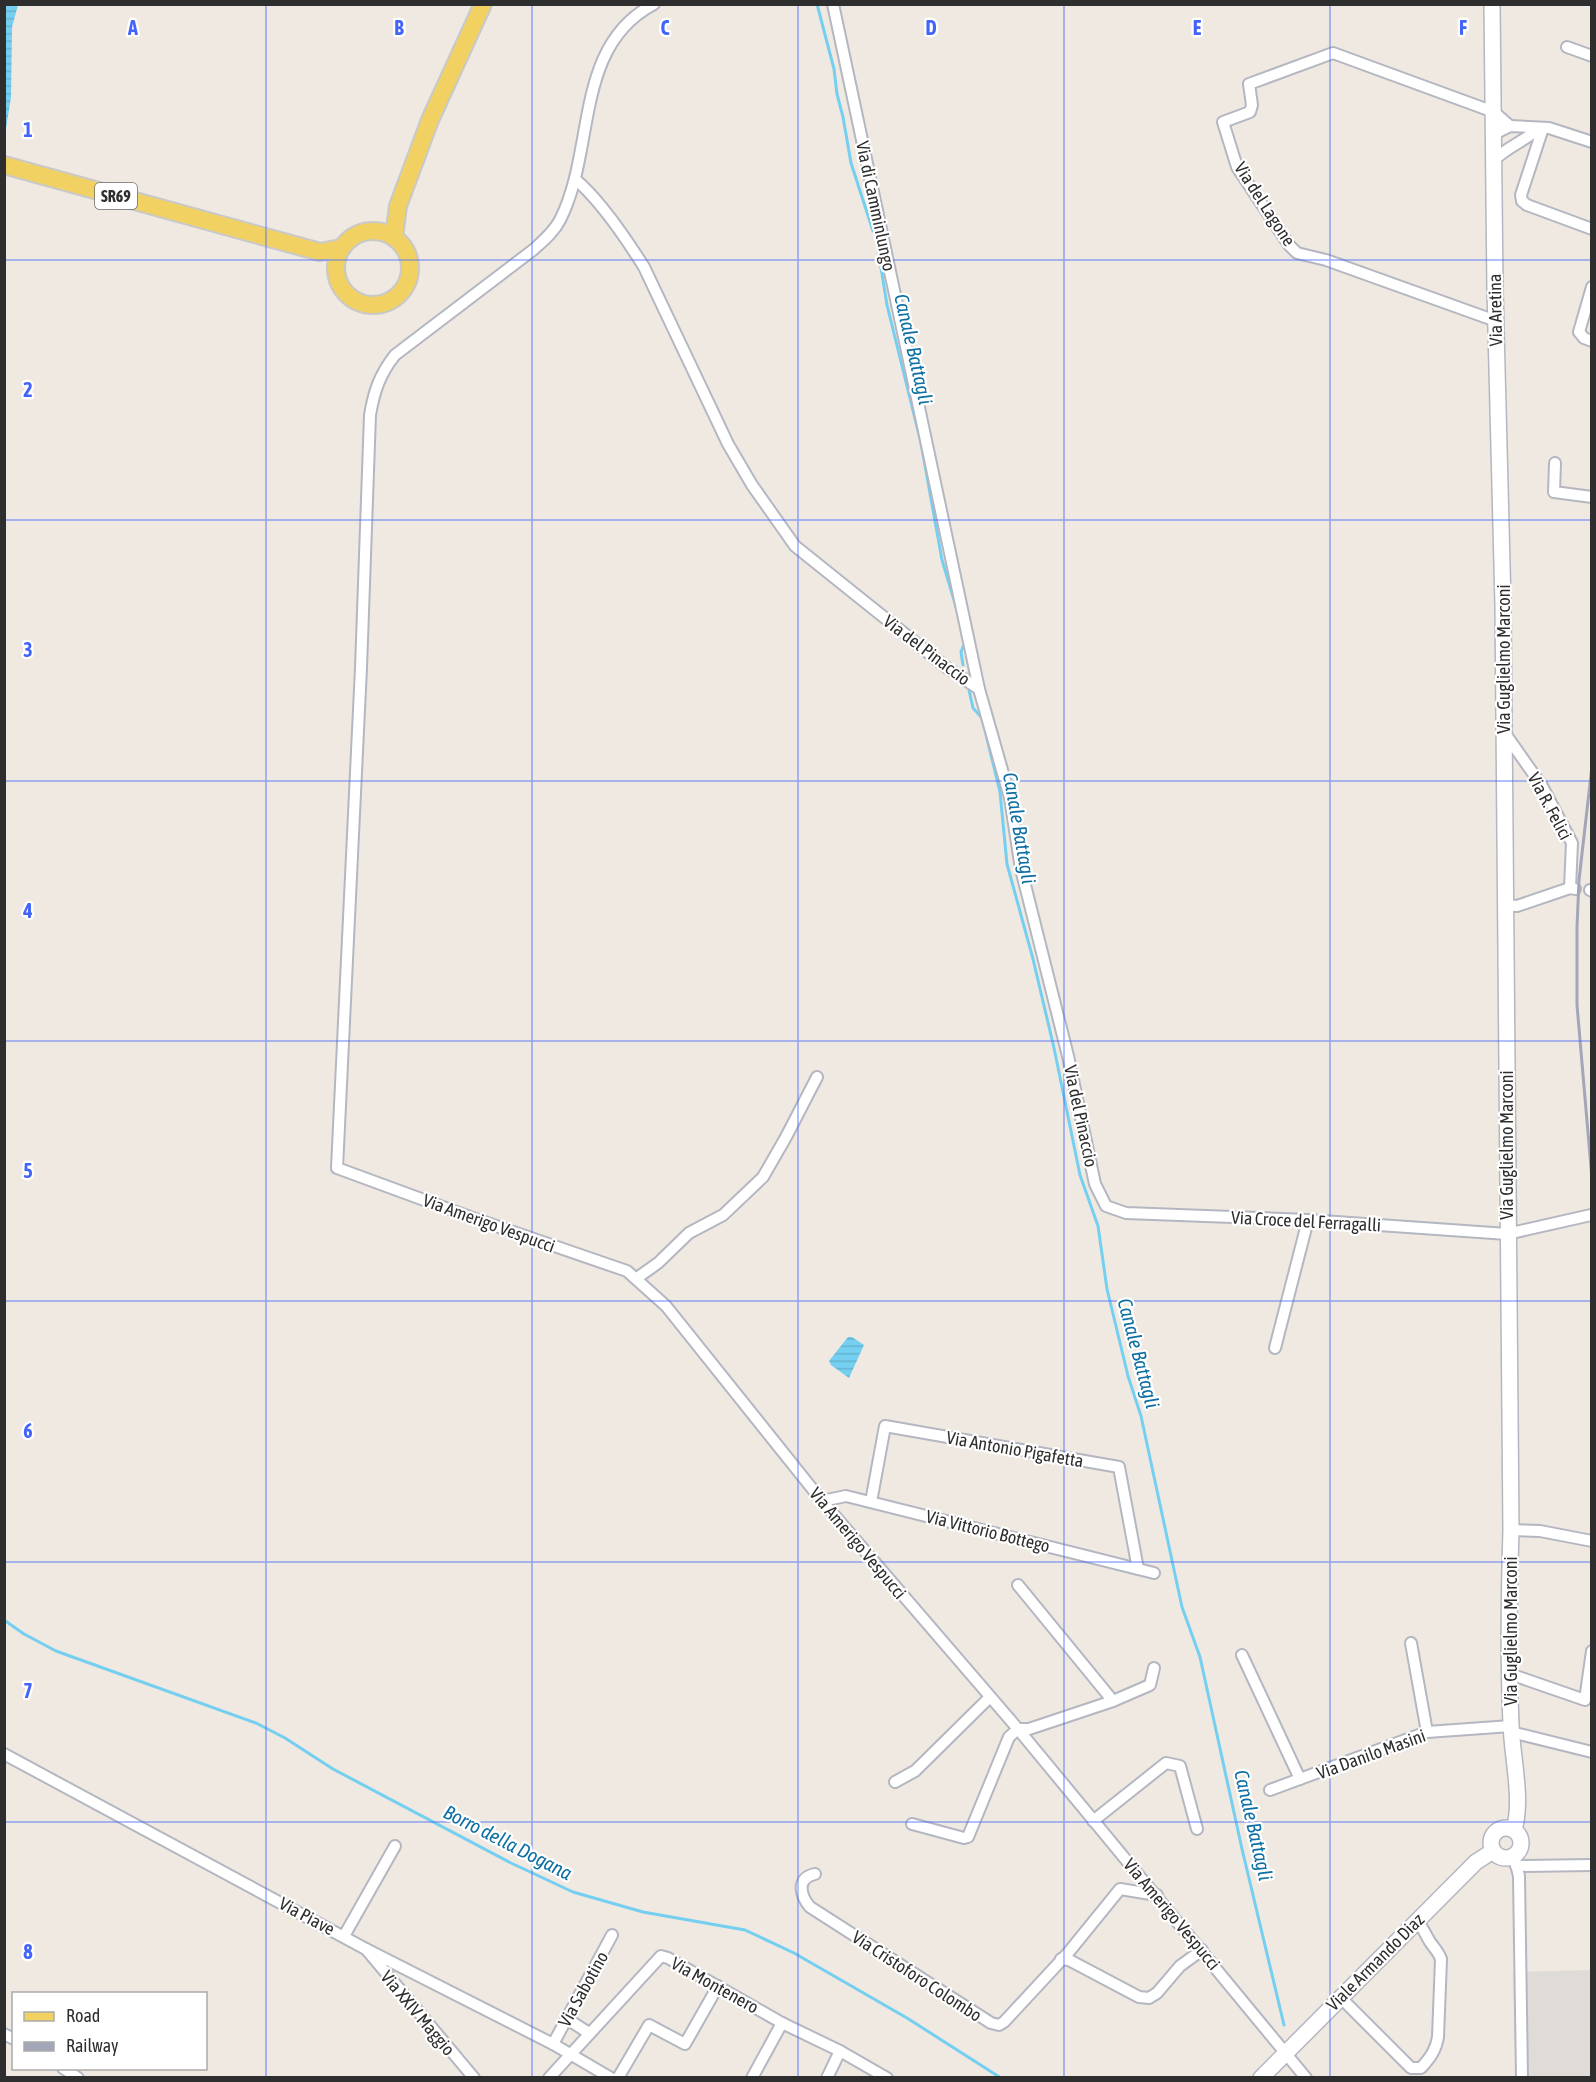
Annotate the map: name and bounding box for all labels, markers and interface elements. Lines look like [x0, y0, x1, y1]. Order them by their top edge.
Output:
text: A [127, 16, 138, 39]
text: B [394, 16, 404, 39]
text: C [661, 16, 670, 39]
text: D [925, 16, 937, 39]
text: E [1193, 16, 1202, 39]
text: F [1459, 16, 1467, 39]
text: 1 [23, 118, 33, 141]
street label: Via di Camminlungo [852, 139, 900, 273]
street label: Via del Lagone [1230, 158, 1300, 250]
road number: SR69 [95, 183, 137, 209]
street label: Via Aretina [1484, 274, 1506, 346]
water label: Canale Battagli [890, 291, 938, 407]
text: 2 [23, 378, 33, 401]
street label: Via Guglielmo Marconi [1493, 584, 1514, 734]
street label: Via del Pinaccio [879, 611, 975, 689]
text: 3 [23, 638, 33, 661]
street label: Via R. Felici [1524, 769, 1576, 843]
water label: Canale Battagli [999, 770, 1041, 886]
text: 4 [22, 899, 33, 922]
street label: Via del Pinaccio [1060, 1063, 1102, 1169]
street label: Via Guglielmo Marconi [1496, 1070, 1517, 1220]
text: 5 [23, 1159, 33, 1182]
street label: Via Amerigo Vespucci [420, 1189, 558, 1257]
street label: Via Croce del Ferragalli [1231, 1207, 1381, 1235]
water label: Canale Battagli [1113, 1296, 1165, 1411]
text: 6 [23, 1419, 33, 1442]
street label: Via Antonio Pigafetta [945, 1427, 1085, 1471]
street label: Via Amerigo Vespucci [805, 1483, 911, 1603]
street label: Via Vittorio Bottego [924, 1505, 1052, 1557]
street label: Via Guglielmo Marconi [1500, 1556, 1521, 1706]
text: 7 [23, 1679, 33, 1702]
street label: Via Danilo Masini [1314, 1725, 1428, 1783]
water label: Canale Battagli [1230, 1767, 1278, 1883]
water label: Borro della Dogana [440, 1800, 576, 1884]
street label: Via Amerigo Vespucci [1119, 1854, 1225, 1974]
street label: Via Piave [275, 1893, 339, 1939]
street label: Viale Armando Diaz [1322, 1909, 1428, 2015]
street label: Via Cristoforo Colombo [848, 1926, 986, 2026]
text: 8 [23, 1940, 33, 1963]
street label: Via Sabotino [554, 1948, 612, 2030]
street label: Via Montenero [668, 1952, 762, 2018]
street label: Via XXIV Maggio [377, 1966, 459, 2060]
legend [12, 1992, 207, 2070]
text: Road [66, 2005, 100, 2026]
text: Railway [66, 2035, 118, 2056]

